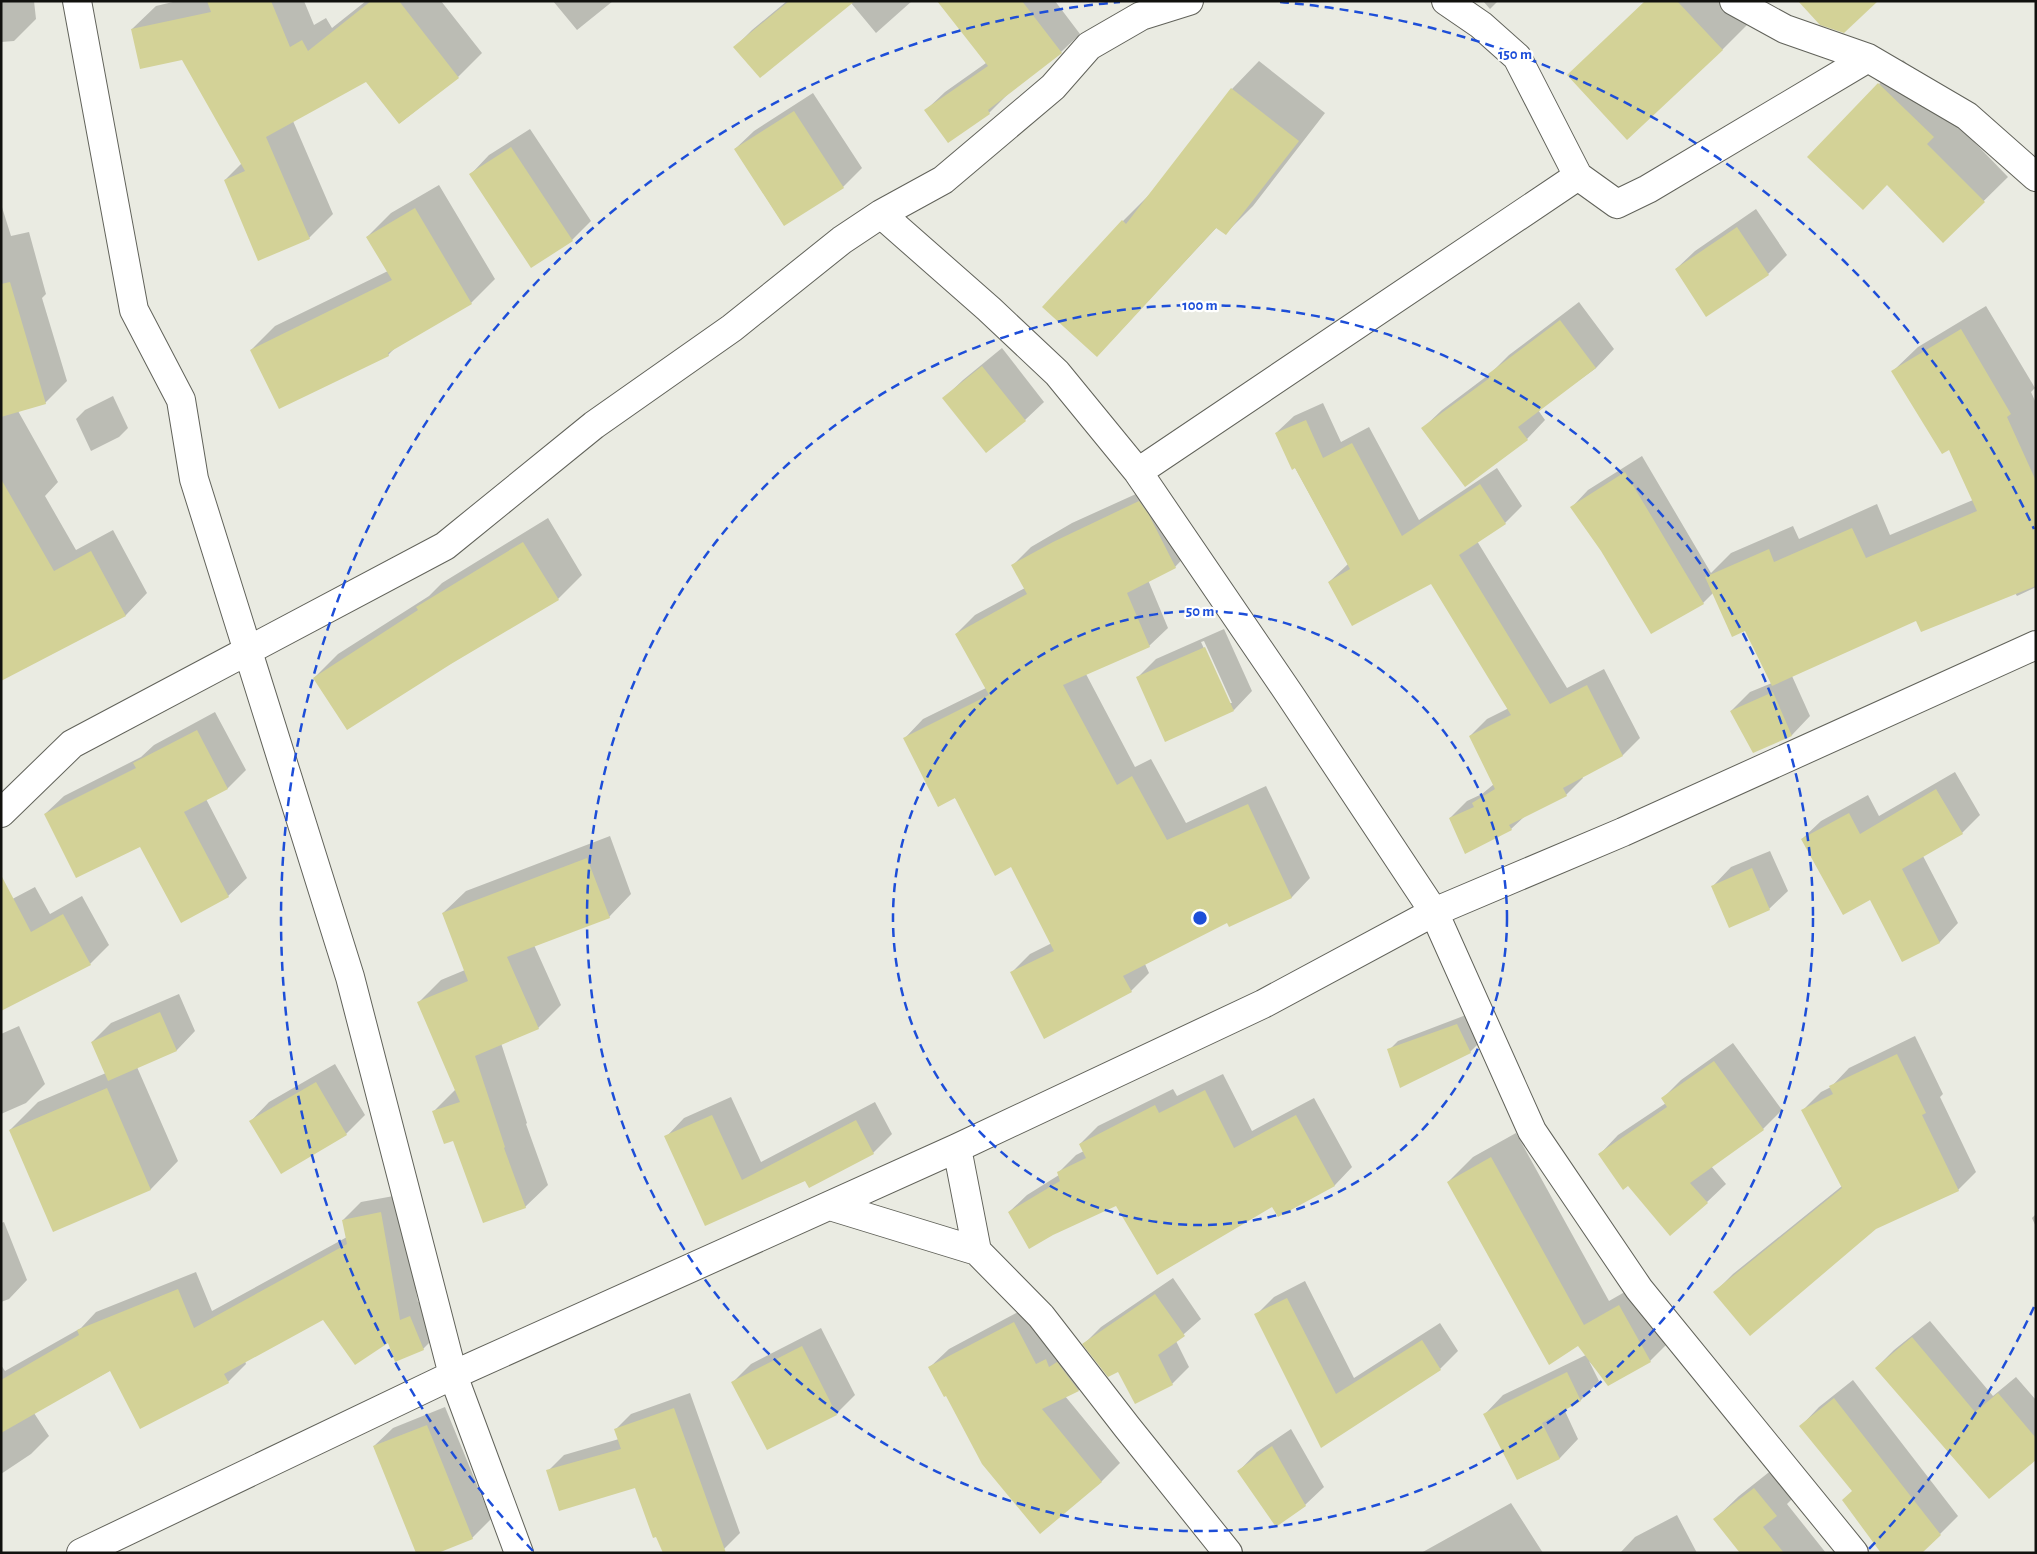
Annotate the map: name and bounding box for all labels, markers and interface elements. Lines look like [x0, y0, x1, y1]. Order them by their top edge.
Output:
text: 150 m [1498, 47, 1532, 62]
text: 100 m [1182, 298, 1218, 313]
text: 50 m [1186, 604, 1214, 619]
centre of rings [1191, 909, 1209, 927]

